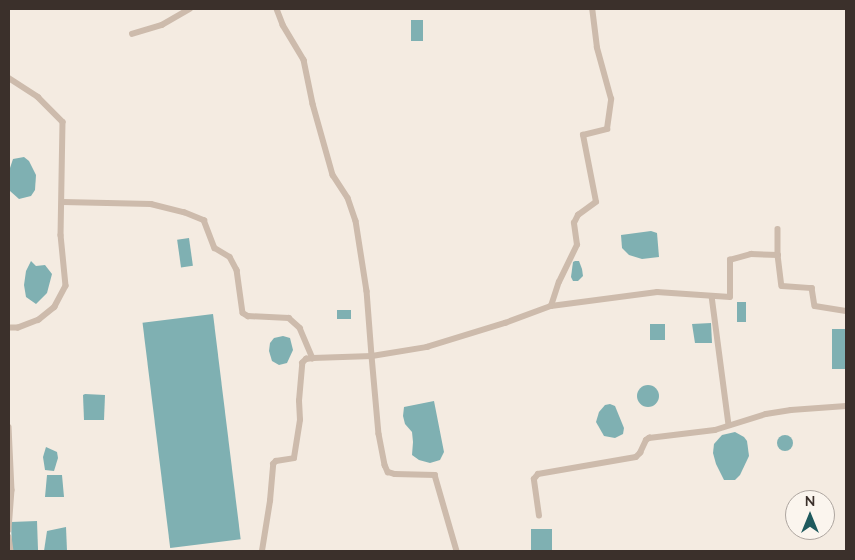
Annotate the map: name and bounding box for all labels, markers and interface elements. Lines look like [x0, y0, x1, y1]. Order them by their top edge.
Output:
north arrow [785, 490, 835, 540]
text: N [805, 492, 815, 510]

